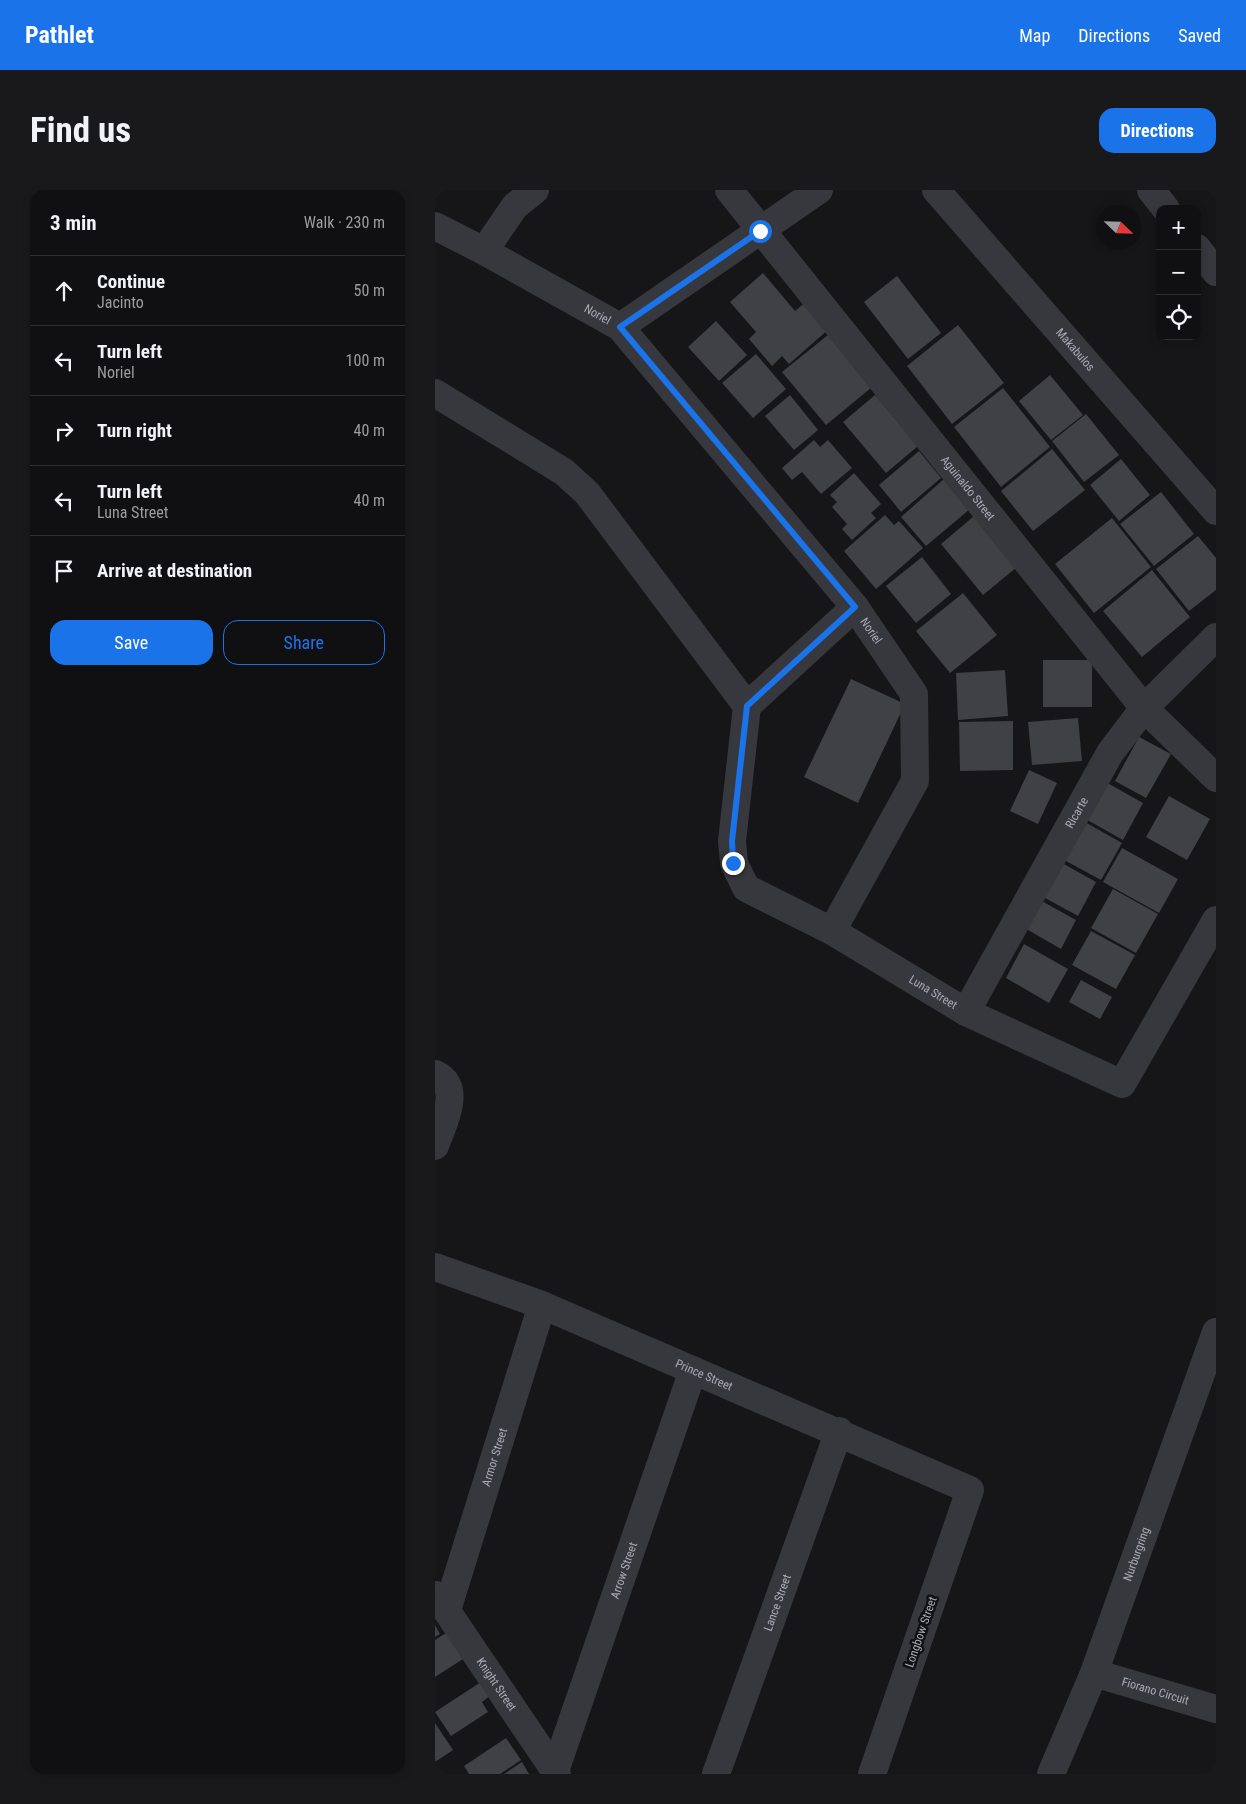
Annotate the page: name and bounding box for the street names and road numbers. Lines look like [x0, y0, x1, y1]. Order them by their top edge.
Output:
street label: Noriel [582, 301, 613, 327]
street label: Makabulos [1053, 326, 1098, 374]
street label: Aguinaldo Street [938, 453, 998, 524]
street label: Noriel [857, 615, 885, 646]
street label: Ricarte [1063, 794, 1091, 831]
street label: Luna Street [907, 972, 960, 1012]
street label: Prince Street [673, 1356, 735, 1394]
street label: Armor Street [479, 1426, 510, 1488]
street label: Nurburgring [1120, 1525, 1153, 1583]
street label: Arrow Street [608, 1540, 640, 1601]
street label: Lance Street [761, 1572, 794, 1633]
street label: Longbow Street [902, 1594, 940, 1669]
street label: Knight Street [474, 1655, 520, 1714]
street label: Fiorano Circuit [1120, 1675, 1191, 1708]

